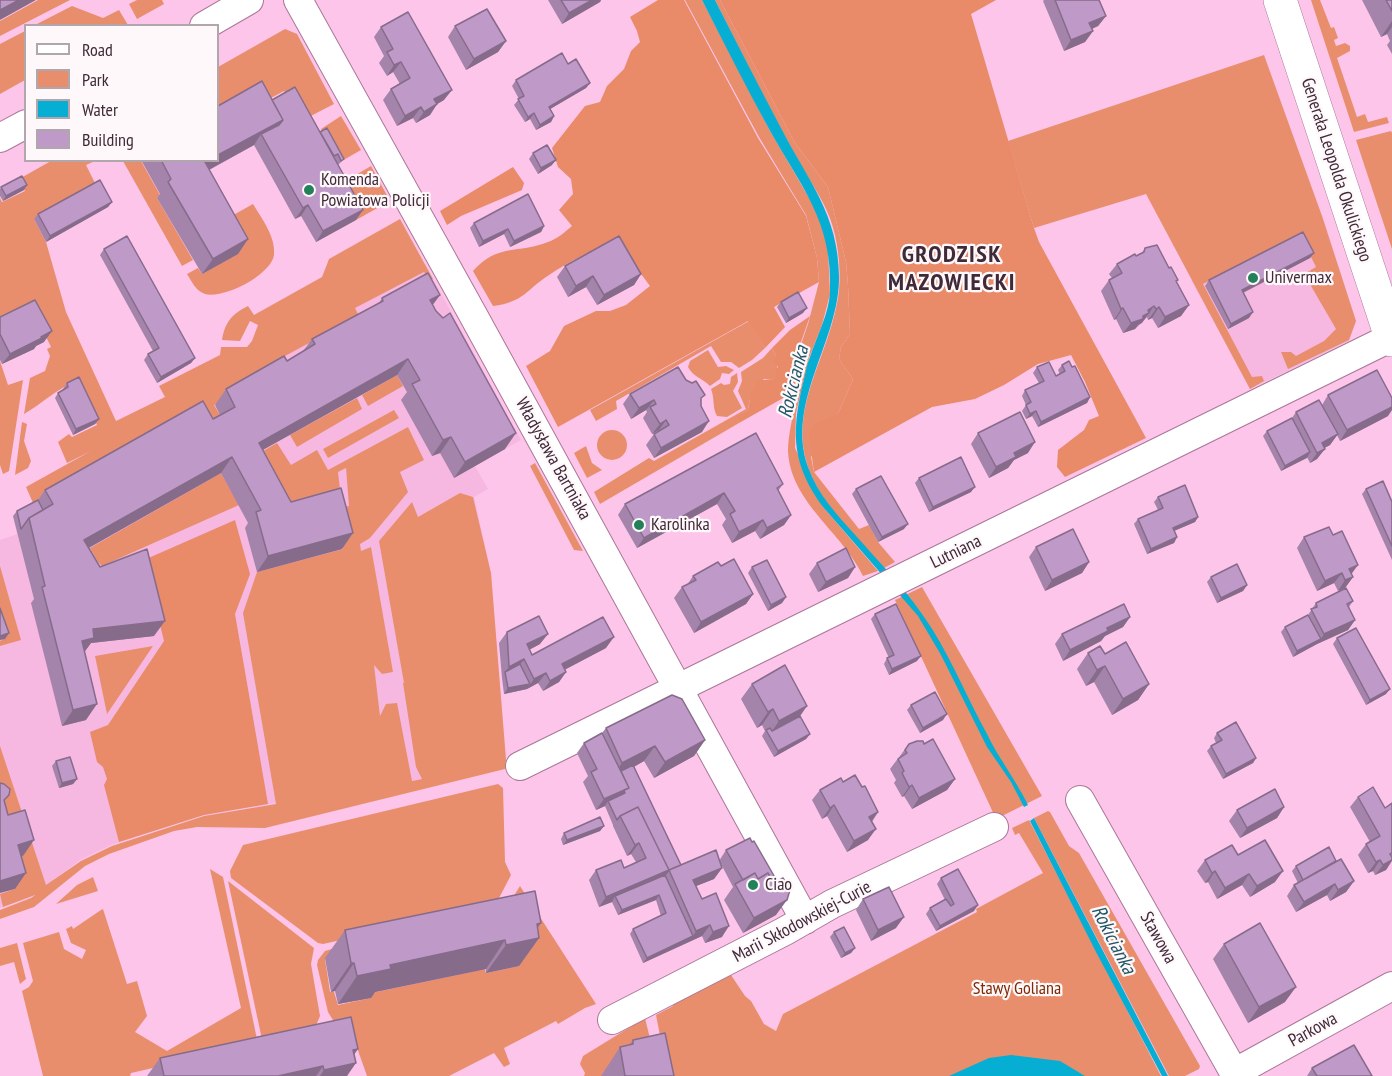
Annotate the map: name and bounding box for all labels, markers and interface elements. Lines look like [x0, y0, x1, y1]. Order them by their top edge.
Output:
legend [24, 24, 219, 162]
text: Road [82, 38, 113, 61]
text: Park [82, 68, 109, 91]
street label: Generała Leopolda Okulickiego [1296, 75, 1376, 265]
text: Water [82, 98, 118, 121]
text: Building [82, 128, 134, 151]
place label: Komenda Powiatowa Policji [321, 169, 430, 212]
marker: Komenda Powiatowa Policji [302, 183, 316, 197]
district label: GRODZISK MAZOWIECKI [888, 241, 1016, 297]
place label: Univermax [1265, 267, 1332, 289]
marker: Univermax [1246, 271, 1260, 285]
water label: Rokicianka [773, 343, 815, 421]
street label: Władysława Bartniaka [510, 394, 596, 524]
place label: Karolinka [651, 514, 710, 536]
marker: Karolinka [632, 518, 646, 532]
street label: Lutniana [927, 530, 985, 574]
place label: Ciao [765, 874, 792, 896]
street label: Marii Skłodowskiej-Curie [729, 876, 875, 968]
marker: Ciao [746, 878, 760, 892]
water label: Rokicianka [1086, 902, 1140, 978]
street label: Stawowa [1135, 908, 1181, 968]
park label: Stawy Goliana [973, 978, 1061, 1000]
street label: Parkowa [1285, 1008, 1341, 1052]

